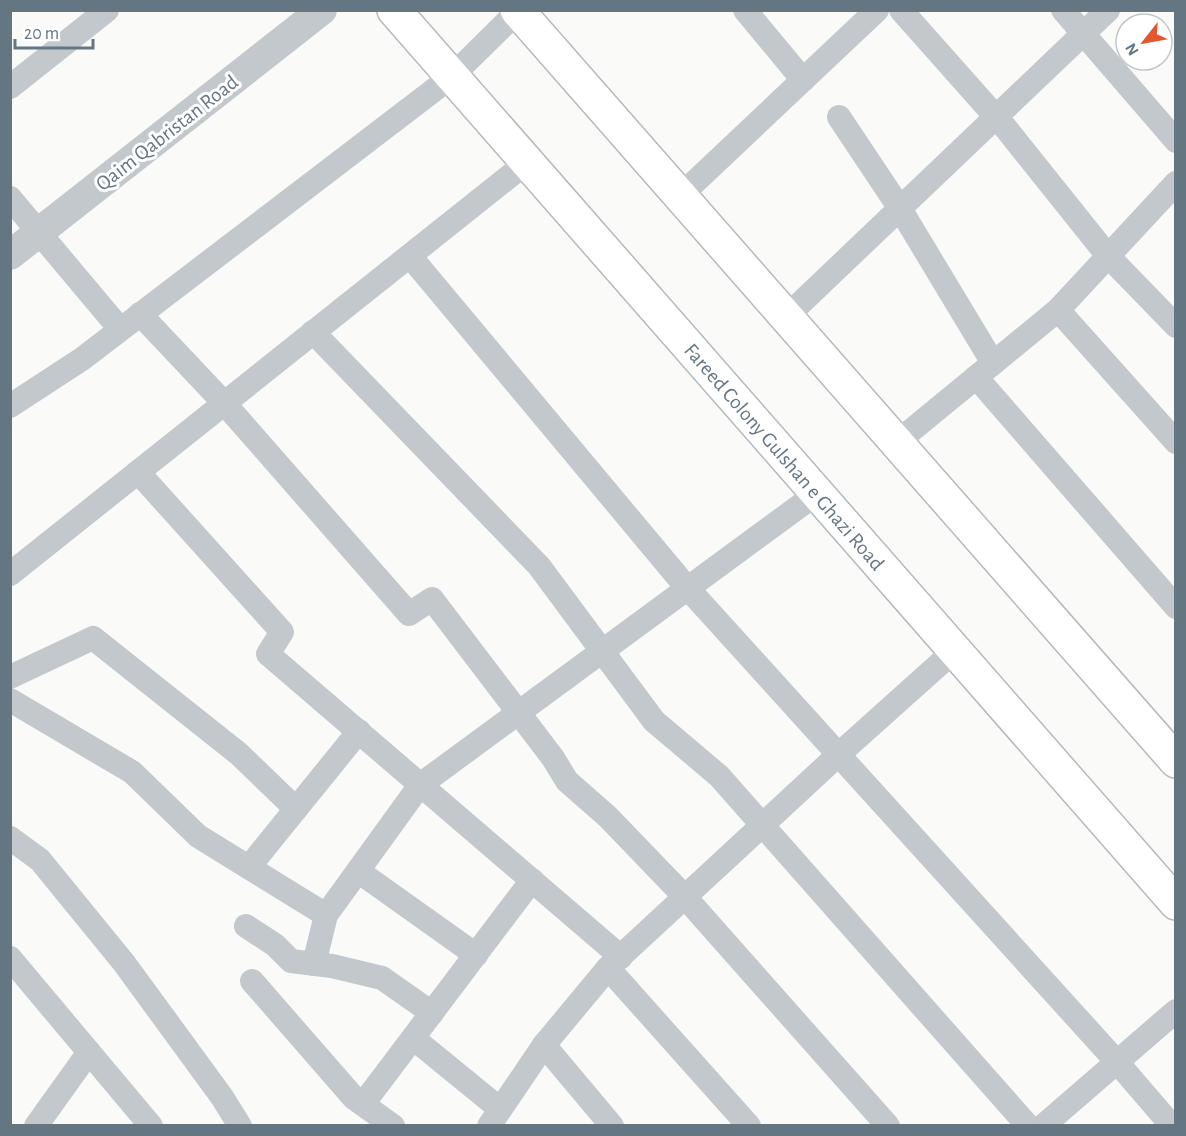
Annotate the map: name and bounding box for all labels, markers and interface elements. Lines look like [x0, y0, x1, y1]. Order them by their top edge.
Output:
scale bar [15, 12, 93, 50]
north arrow [1114, 12, 1174, 72]
text: 20 m [24, 25, 59, 43]
text: N [1122, 40, 1142, 58]
street label: Qaim Qabristan Road [92, 71, 242, 195]
street label: Fareed Colony Gulshan e Ghazi Road [680, 339, 888, 575]

